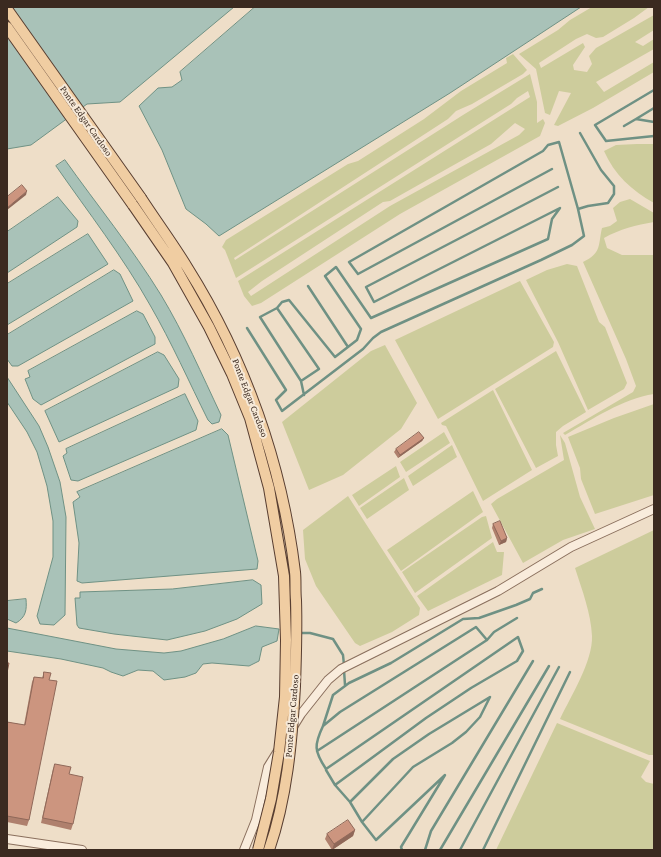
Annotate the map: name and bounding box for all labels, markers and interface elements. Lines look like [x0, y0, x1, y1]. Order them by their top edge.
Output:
street label: Ponte Edgar Cardoso [57, 84, 115, 158]
street label: Ponte Edgar Cardoso [230, 357, 270, 439]
street label: Ponte Edgar Cardoso [282, 674, 302, 758]

